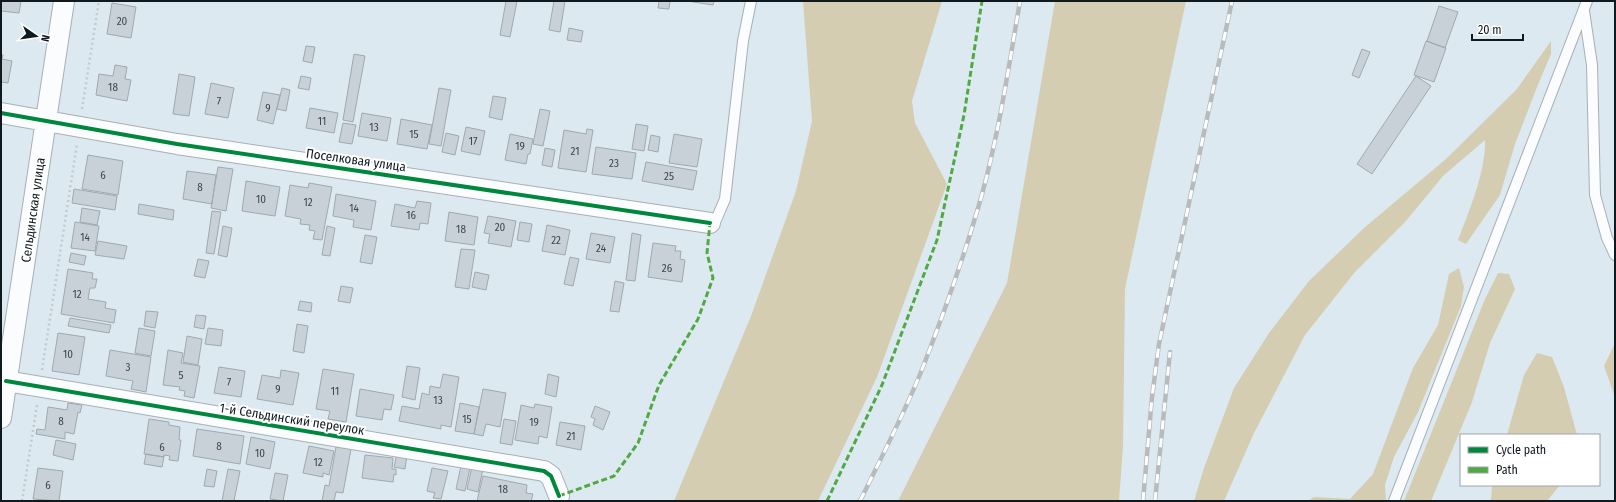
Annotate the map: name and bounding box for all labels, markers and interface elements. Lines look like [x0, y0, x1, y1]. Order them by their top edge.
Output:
house number: 20 [117, 15, 128, 28]
north arrow [16, 16, 56, 56]
scale bar [1472, 16, 1523, 42]
text: 20 m [1478, 23, 1502, 37]
text: N [38, 33, 52, 43]
house number: 18 [108, 81, 118, 94]
house number: 7 [217, 95, 222, 108]
house number: 9 [265, 102, 271, 115]
house number: 11 [318, 115, 326, 128]
house number: 13 [369, 121, 379, 134]
house number: 15 [409, 128, 419, 141]
house number: 17 [469, 135, 478, 148]
house number: 19 [515, 140, 525, 153]
house number: 21 [571, 145, 579, 158]
street label: Поселковая улица [305, 146, 407, 174]
street label: Сельдинская улица [18, 157, 48, 263]
house number: 23 [609, 157, 619, 170]
house number: 6 [100, 169, 106, 182]
house number: 25 [664, 170, 674, 183]
house number: 8 [197, 181, 203, 194]
house number: 10 [256, 193, 266, 206]
house number: 12 [303, 196, 313, 209]
house number: 14 [349, 202, 359, 215]
house number: 16 [406, 209, 416, 222]
house number: 20 [495, 221, 506, 234]
house number: 18 [456, 223, 466, 236]
house number: 14 [80, 231, 90, 244]
house number: 22 [551, 234, 561, 247]
house number: 24 [596, 242, 607, 255]
house number: 26 [662, 262, 673, 275]
house number: 12 [72, 288, 82, 301]
house number: 10 [63, 348, 73, 361]
house number: 3 [126, 361, 131, 374]
house number: 5 [178, 369, 184, 382]
house number: 7 [227, 376, 232, 389]
house number: 9 [275, 383, 281, 396]
house number: 11 [331, 385, 339, 398]
house number: 13 [433, 394, 443, 407]
street label: 1-й Сельдинский переулок [219, 400, 365, 438]
house number: 15 [462, 413, 472, 426]
house number: 8 [58, 415, 64, 428]
house number: 19 [529, 416, 539, 429]
house number: 21 [567, 430, 575, 443]
legend [1460, 434, 1600, 486]
house number: 8 [216, 440, 222, 453]
house number: 6 [159, 441, 165, 454]
text: Cycle path [1496, 443, 1546, 457]
house number: 10 [255, 447, 265, 460]
house number: 12 [313, 456, 323, 469]
text: Path [1496, 463, 1518, 477]
house number: 6 [45, 479, 51, 492]
house number: 18 [498, 483, 508, 496]

